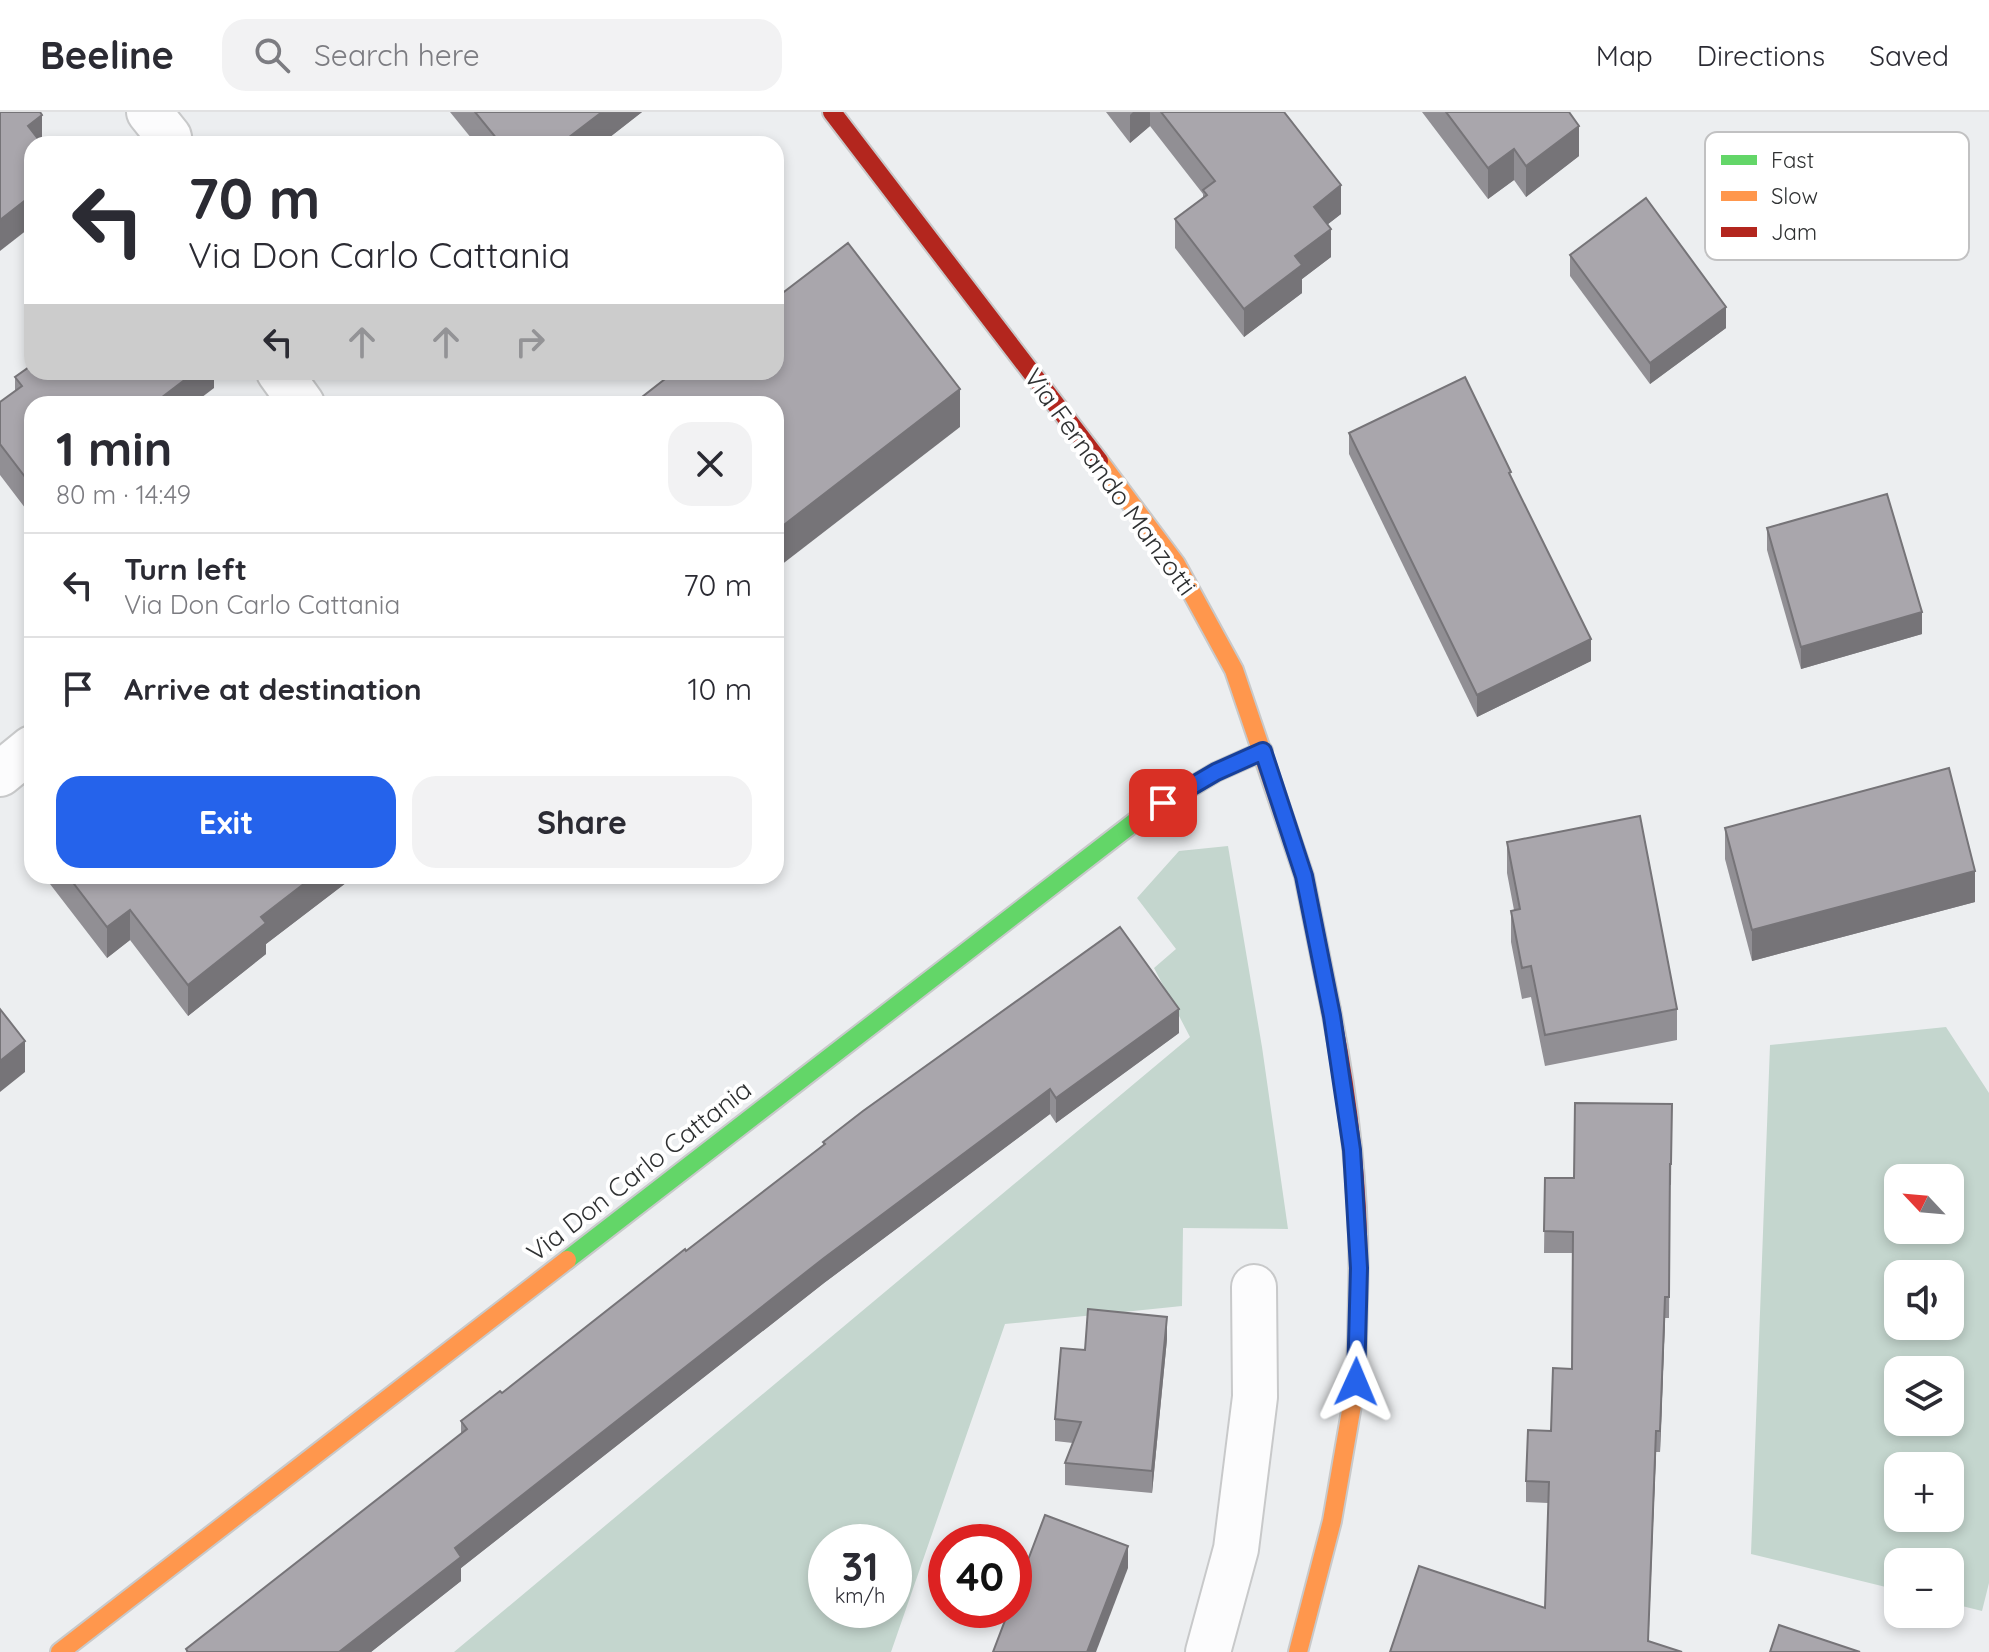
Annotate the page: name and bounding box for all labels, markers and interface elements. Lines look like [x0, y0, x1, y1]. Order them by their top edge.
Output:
search box [222, 19, 782, 91]
text: Beeline [40, 31, 174, 79]
icon: search [250, 33, 294, 77]
text: Search here [314, 36, 480, 74]
text: Map [1596, 38, 1653, 73]
text: Directions [1697, 38, 1825, 73]
text: Saved [1869, 38, 1949, 73]
legend [1705, 132, 1969, 260]
text: Fast [1771, 146, 1814, 174]
text: 70 m [188, 163, 320, 233]
icon: left [56, 168, 160, 272]
text: Slow [1771, 182, 1818, 210]
text: Jam [1771, 218, 1817, 246]
text: Via Don Carlo Cattania [188, 232, 570, 277]
icon: left [256, 320, 300, 364]
icon: ahead [340, 320, 384, 364]
icon: ahead [424, 320, 468, 364]
icon: right [508, 320, 552, 364]
street label: Via Fernando Manzotti [1017, 362, 1204, 602]
text: 1 min [56, 418, 172, 478]
button: close [668, 422, 752, 506]
text: 80 m · 14:49 [56, 478, 191, 511]
text: Turn left [124, 550, 247, 588]
icon: left [56, 563, 100, 607]
text: 70 m [683, 566, 752, 604]
text: Via Don Carlo Cattania [124, 588, 400, 621]
icon: arrive [56, 667, 100, 711]
text: Arrive at destination [124, 670, 422, 708]
text: 10 m [688, 670, 752, 708]
pin [1129, 769, 1197, 837]
button: Exit [56, 776, 396, 868]
button: Share [412, 776, 752, 868]
icon: arrive [1141, 781, 1185, 825]
street label: Via Don Carlo Cattania [520, 1073, 758, 1269]
north arrow [1884, 1164, 1964, 1244]
map controls [1884, 1164, 1964, 1628]
button: sound [1884, 1260, 1964, 1340]
position arrow [1314, 1340, 1398, 1424]
button: layers [1884, 1356, 1964, 1436]
button: + [1884, 1452, 1964, 1532]
speed limit sign: 40 [928, 1524, 1032, 1628]
text: 31 [841, 1541, 879, 1591]
button: − [1884, 1548, 1964, 1628]
text: km/h [835, 1583, 885, 1608]

